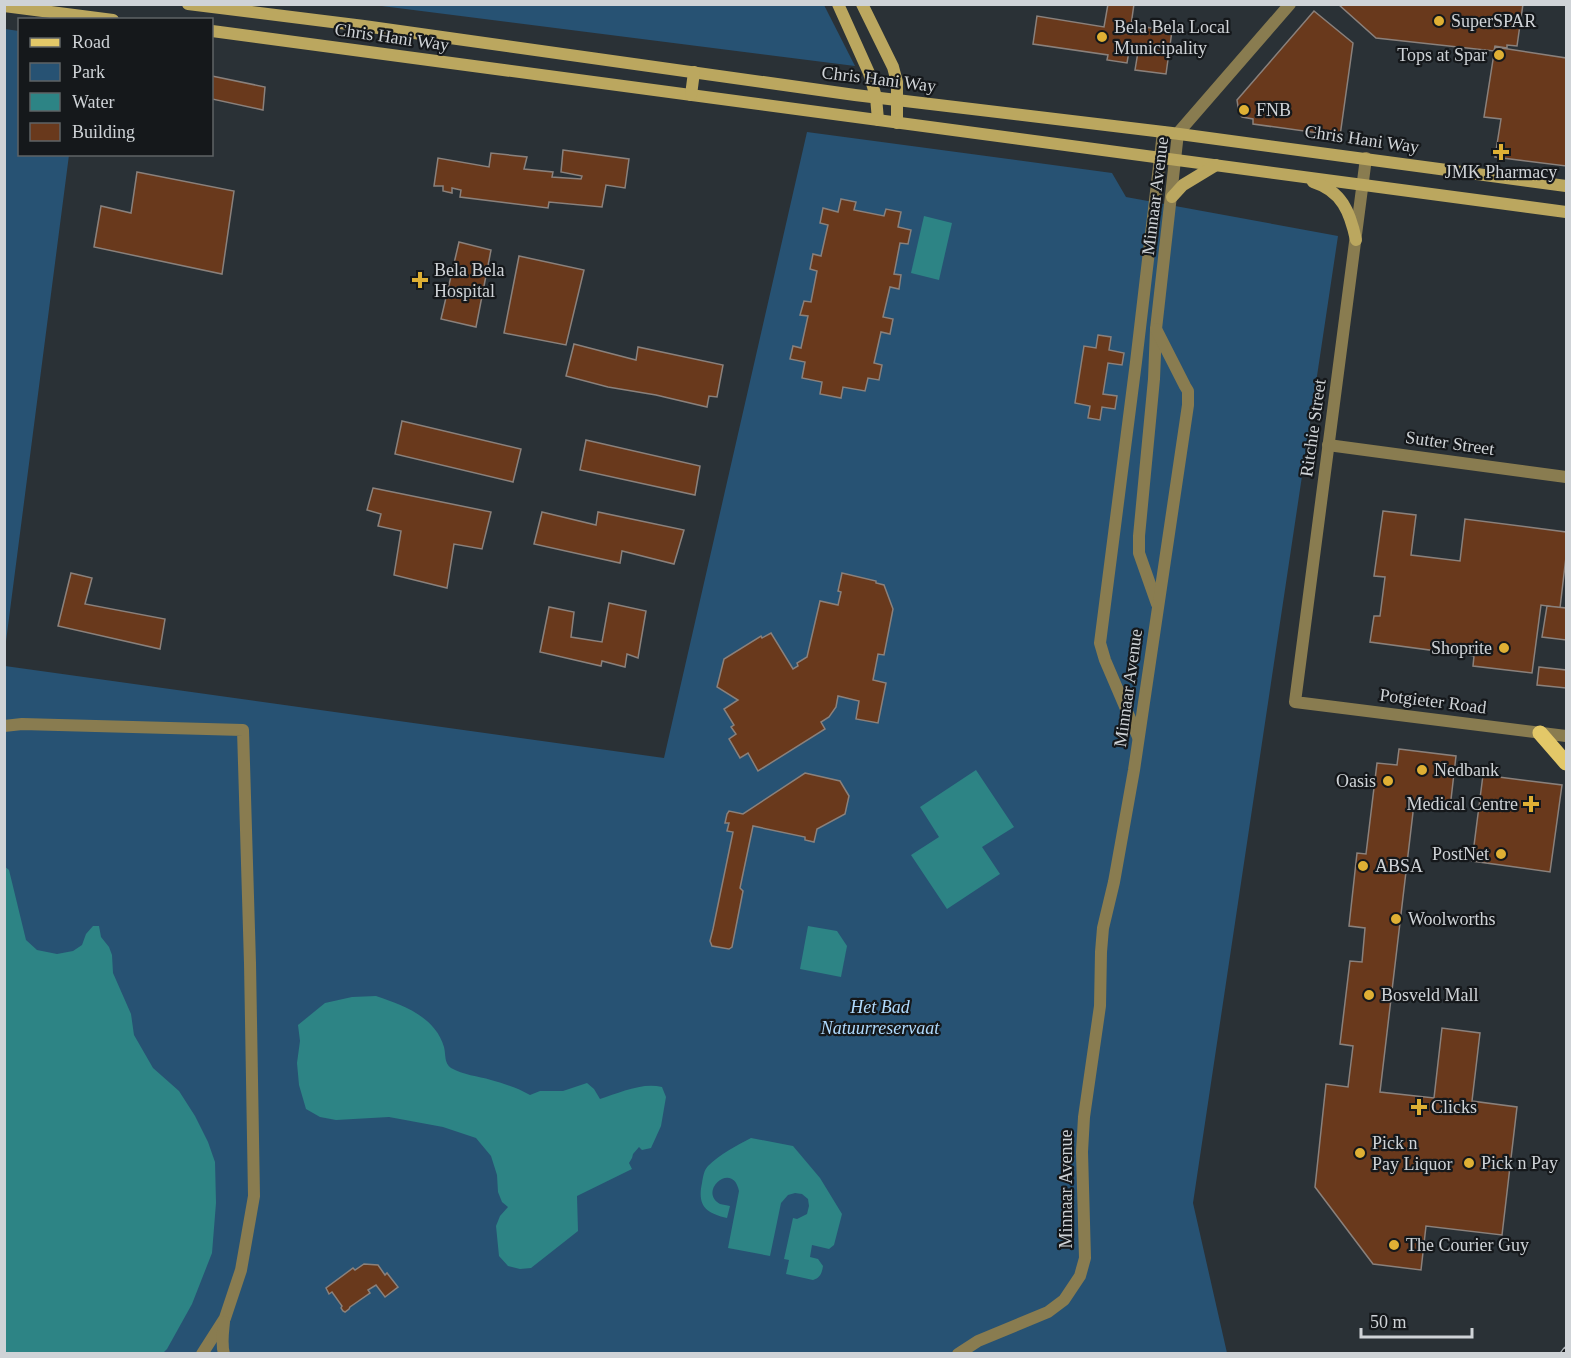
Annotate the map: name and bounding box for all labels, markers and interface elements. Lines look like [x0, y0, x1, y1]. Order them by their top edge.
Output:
place label: SuperSPAR [1451, 11, 1536, 31]
marker: SuperSPAR [1432, 14, 1446, 28]
place label: Bela Bela Local Municipality [1114, 17, 1230, 58]
legend [18, 18, 213, 156]
street label: Chris Hani Way [334, 19, 450, 55]
marker: Bela Bela Local Municipality [1095, 30, 1109, 44]
text: Road [72, 32, 110, 52]
place label: Tops at Spar [1397, 45, 1487, 65]
marker: Tops at Spar [1492, 48, 1506, 62]
text: Park [72, 62, 105, 82]
street label: Chris Hani Way [821, 62, 937, 96]
text: Water [72, 92, 115, 112]
place label: FNB [1256, 100, 1291, 120]
marker: FNB [1237, 103, 1251, 117]
street label: Chris Hani Way [1304, 121, 1420, 157]
text: Building [72, 122, 135, 142]
street label: Minnaar Avenue [1138, 136, 1172, 256]
marker: JMK Pharmacy [1494, 145, 1508, 159]
place label: JMK Pharmacy [1445, 162, 1557, 182]
place label: Bela Bela Hospital [434, 260, 504, 301]
marker: Bela Bela Hospital [411, 271, 429, 289]
street label: Ritchie Street [1296, 378, 1330, 478]
street label: Sutter Street [1404, 427, 1496, 459]
street label: Minnaar Avenue [1110, 628, 1146, 748]
place label: Shoprite [1431, 638, 1492, 658]
marker: Shoprite [1497, 641, 1511, 655]
street label: Potgieter Road [1378, 685, 1488, 717]
place label: Nedbank [1434, 760, 1499, 780]
marker: Nedbank [1415, 763, 1429, 777]
place label: Oasis [1336, 771, 1376, 791]
marker: Oasis [1381, 774, 1395, 788]
place label: Medical Centre [1407, 794, 1518, 814]
marker: Medical Centre [1522, 795, 1540, 813]
place label: PostNet [1432, 844, 1489, 864]
marker: PostNet [1494, 847, 1508, 861]
place label: ABSA [1375, 856, 1423, 876]
marker: ABSA [1356, 859, 1370, 873]
place label: Woolworths [1408, 909, 1496, 929]
marker: Woolworths [1389, 912, 1403, 926]
place label: Bosveld Mall [1381, 985, 1479, 1005]
marker: Bosveld Mall [1362, 988, 1376, 1002]
park label: Het Bad Natuurreservaat [820, 997, 940, 1038]
place label: Clicks [1431, 1097, 1477, 1117]
marker: Clicks [1412, 1100, 1426, 1114]
street label: Minnaar Avenue [1056, 1129, 1076, 1249]
place label: Pick n Pay Liquor [1372, 1133, 1453, 1174]
marker: Pick n Pay Liquor [1353, 1146, 1367, 1160]
place label: Pick n Pay [1481, 1153, 1558, 1173]
marker: Pick n Pay [1462, 1156, 1476, 1170]
place label: The Courier Guy [1406, 1235, 1529, 1255]
marker: The Courier Guy [1387, 1238, 1401, 1252]
scale bar [1361, 1301, 1472, 1339]
text: 50 m [1370, 1312, 1407, 1332]

